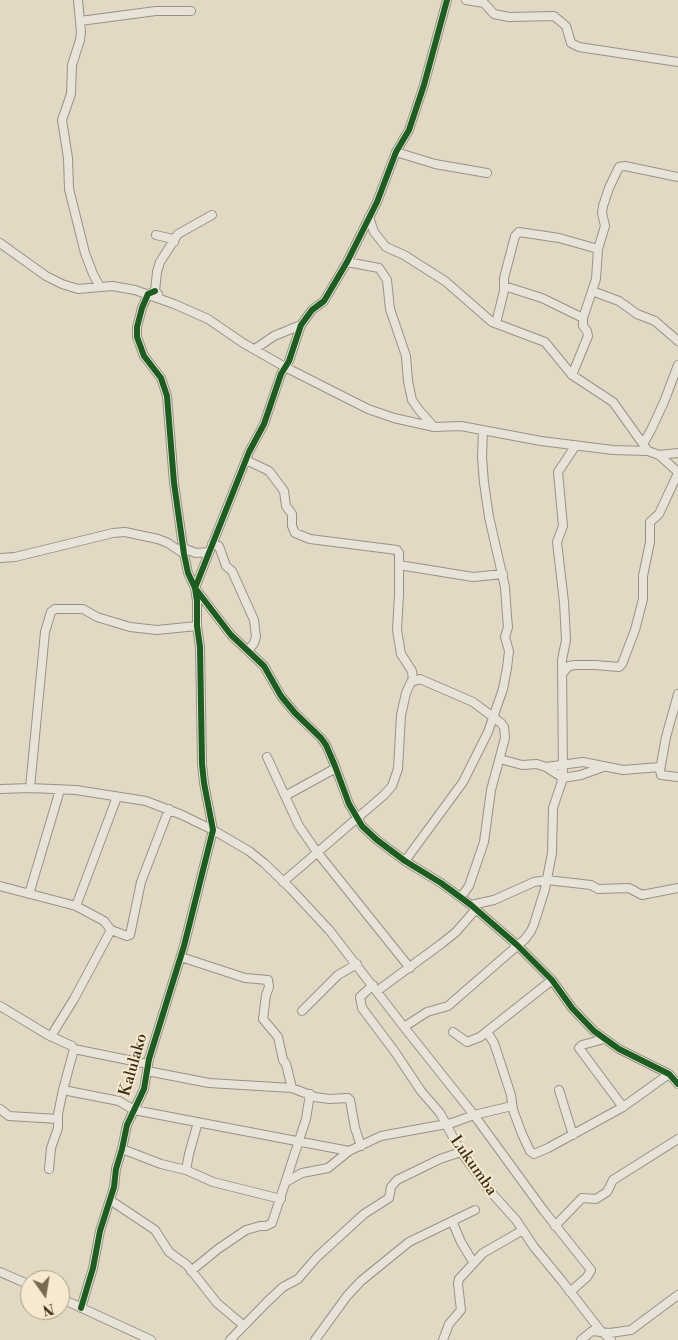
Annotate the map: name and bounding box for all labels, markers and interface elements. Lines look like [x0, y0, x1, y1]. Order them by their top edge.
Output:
street label: Kalulako [116, 1031, 152, 1099]
street label: Lukumba [445, 1132, 501, 1200]
north arrow [20, 1270, 70, 1320]
text: N [41, 1299, 56, 1319]

